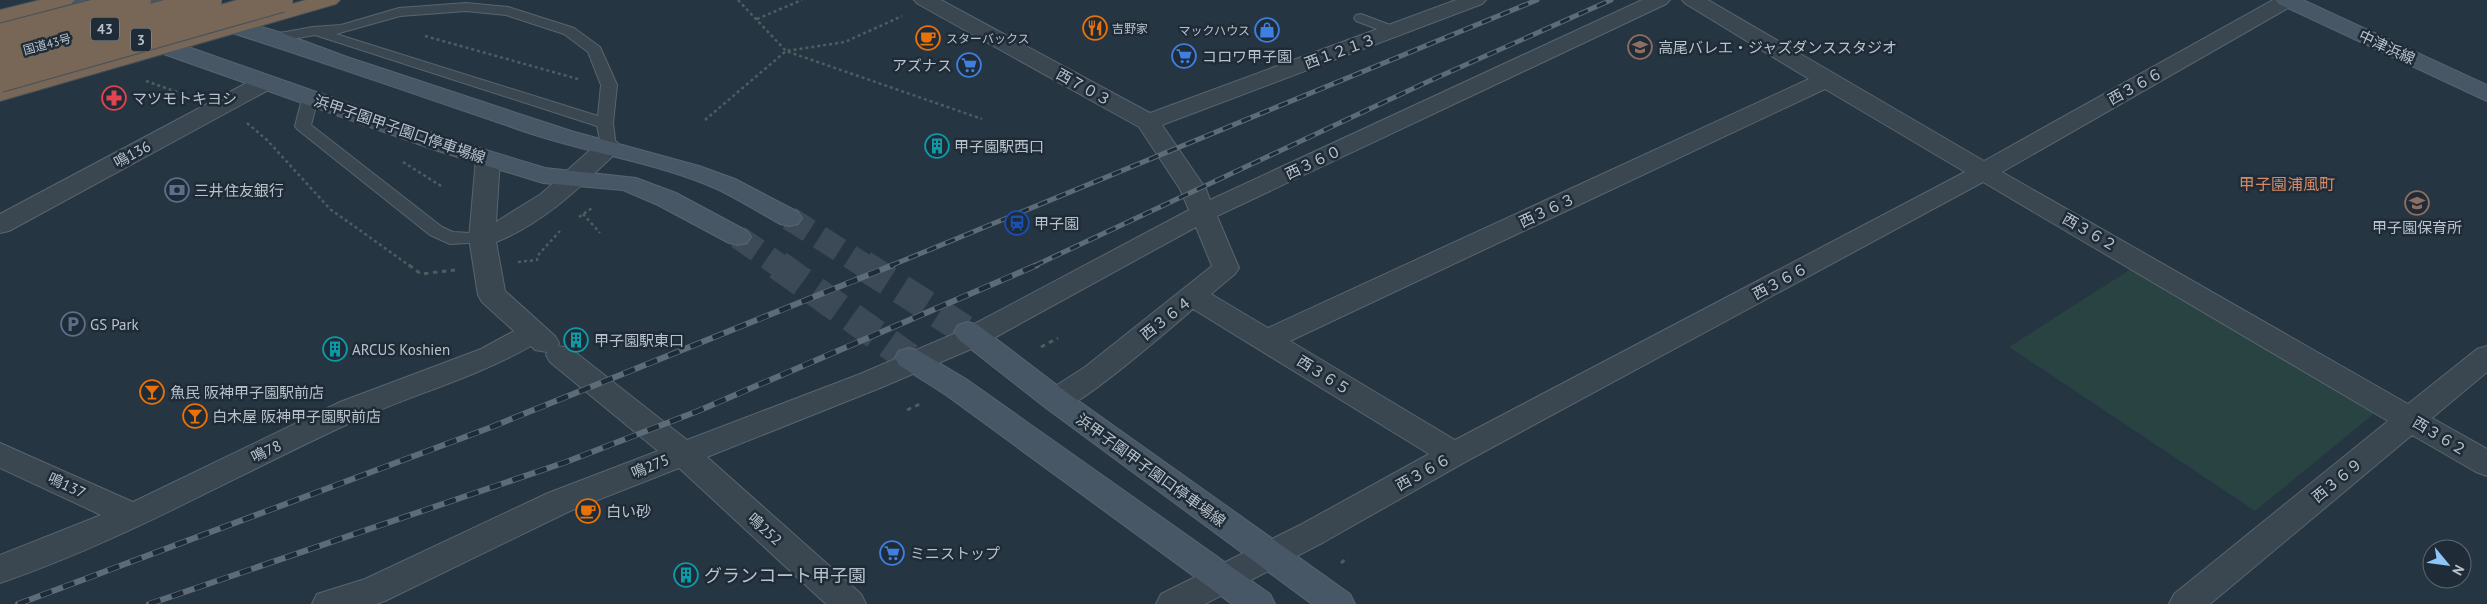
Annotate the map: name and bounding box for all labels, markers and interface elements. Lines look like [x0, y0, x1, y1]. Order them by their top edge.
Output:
restaurant icon: 吉野家 [1082, 15, 1108, 41]
shop icon: マックハウス [1254, 17, 1280, 43]
road number: 43 [91, 18, 119, 40]
place label: 吉野家 [1112, 21, 1148, 36]
place label: マックハウス [1179, 23, 1250, 38]
cafe icon: スターバックス [915, 25, 941, 51]
street label: 中津浜線 [2356, 26, 2418, 68]
road number: 3 [131, 28, 151, 52]
street label: 西１２１３ [1302, 29, 1378, 73]
street label: 国道43号 [21, 30, 73, 58]
place label: スターバックス [946, 31, 1030, 46]
school or university icon: 高尾バレエ・ジャズダンススタジオ [1627, 34, 1653, 60]
place label: 高尾バレエ・ジャズダンススタジオ [1658, 38, 1897, 57]
supermarket icon: コロワ甲子園 [1171, 43, 1197, 69]
place label: コロワ甲子園 [1202, 47, 1292, 66]
supermarket icon: アズナス [956, 52, 982, 78]
place label: アズナス [892, 56, 952, 75]
street label: 西３６６ [2104, 63, 2166, 109]
street label: 西７０３ [1053, 64, 1115, 110]
pharmacy icon: マツモトキヨシ [101, 85, 127, 111]
place label: マツモトキヨシ [132, 89, 237, 108]
street label: 浜甲子園甲子園口停車場線 [312, 91, 488, 167]
building icon: 甲子園駅西口 [924, 133, 950, 159]
street label: 鳴136 [110, 136, 154, 172]
place label: 甲子園駅西口 [954, 137, 1044, 156]
street label: 西３６０ [1282, 141, 1344, 183]
district label: 甲子園浦風町 [2239, 174, 2335, 194]
bank icon: 三井住友銀行 [164, 177, 190, 203]
place label: 三井住友銀行 [194, 181, 284, 200]
street label: 西３６３ [1516, 189, 1578, 231]
school or university icon: 甲子園保育所 [2404, 190, 2430, 216]
street label: 西３６２ [2059, 209, 2121, 255]
station icon: 甲子園 [1004, 210, 1030, 236]
place label: 甲子園 [1034, 214, 1079, 233]
place label: 甲子園保育所 [2372, 218, 2462, 237]
street label: 西３６６ [1749, 259, 1811, 303]
street label: 西３６４ [1137, 292, 1195, 344]
parking icon: GS Park [60, 311, 86, 337]
place label: GS Park [90, 315, 140, 334]
building icon: 甲子園駅東口 [563, 327, 589, 353]
place label: 甲子園駅東口 [594, 331, 684, 350]
building icon: ARCUS Koshien [322, 336, 348, 362]
place label: ARCUS Koshien [352, 340, 450, 359]
street label: 西３６５ [1294, 351, 1354, 399]
bar icon: 魚民 阪神甲子園駅前店 [139, 379, 165, 405]
place label: 魚民 阪神甲子園駅前店 [170, 383, 324, 402]
bar icon: 白木屋 阪神甲子園駅前店 [182, 403, 208, 429]
place label: 白木屋 阪神甲子園駅前店 [212, 407, 381, 426]
street label: 浜甲子園甲子園口停車場線 [1073, 409, 1229, 531]
street label: 西３６２ [2409, 412, 2471, 460]
street label: 鳴78 [248, 436, 284, 466]
street label: 西３６６ [1392, 449, 1454, 495]
street label: 鳴275 [628, 450, 672, 482]
street label: 西３６９ [2308, 454, 2366, 506]
street label: 鳴137 [45, 468, 89, 502]
cafe icon: 白い砂 [575, 498, 601, 524]
place label: 白い砂 [606, 502, 651, 521]
street label: 鳴252 [744, 509, 786, 549]
north arrow [2422, 539, 2472, 589]
supermarket icon: ミニストップ [879, 540, 905, 566]
place label: ミニストップ [910, 544, 1000, 563]
building icon: グランコート甲子園 [673, 562, 699, 588]
text: N [2448, 562, 2468, 579]
place label: グランコート甲子園 [704, 564, 866, 587]

